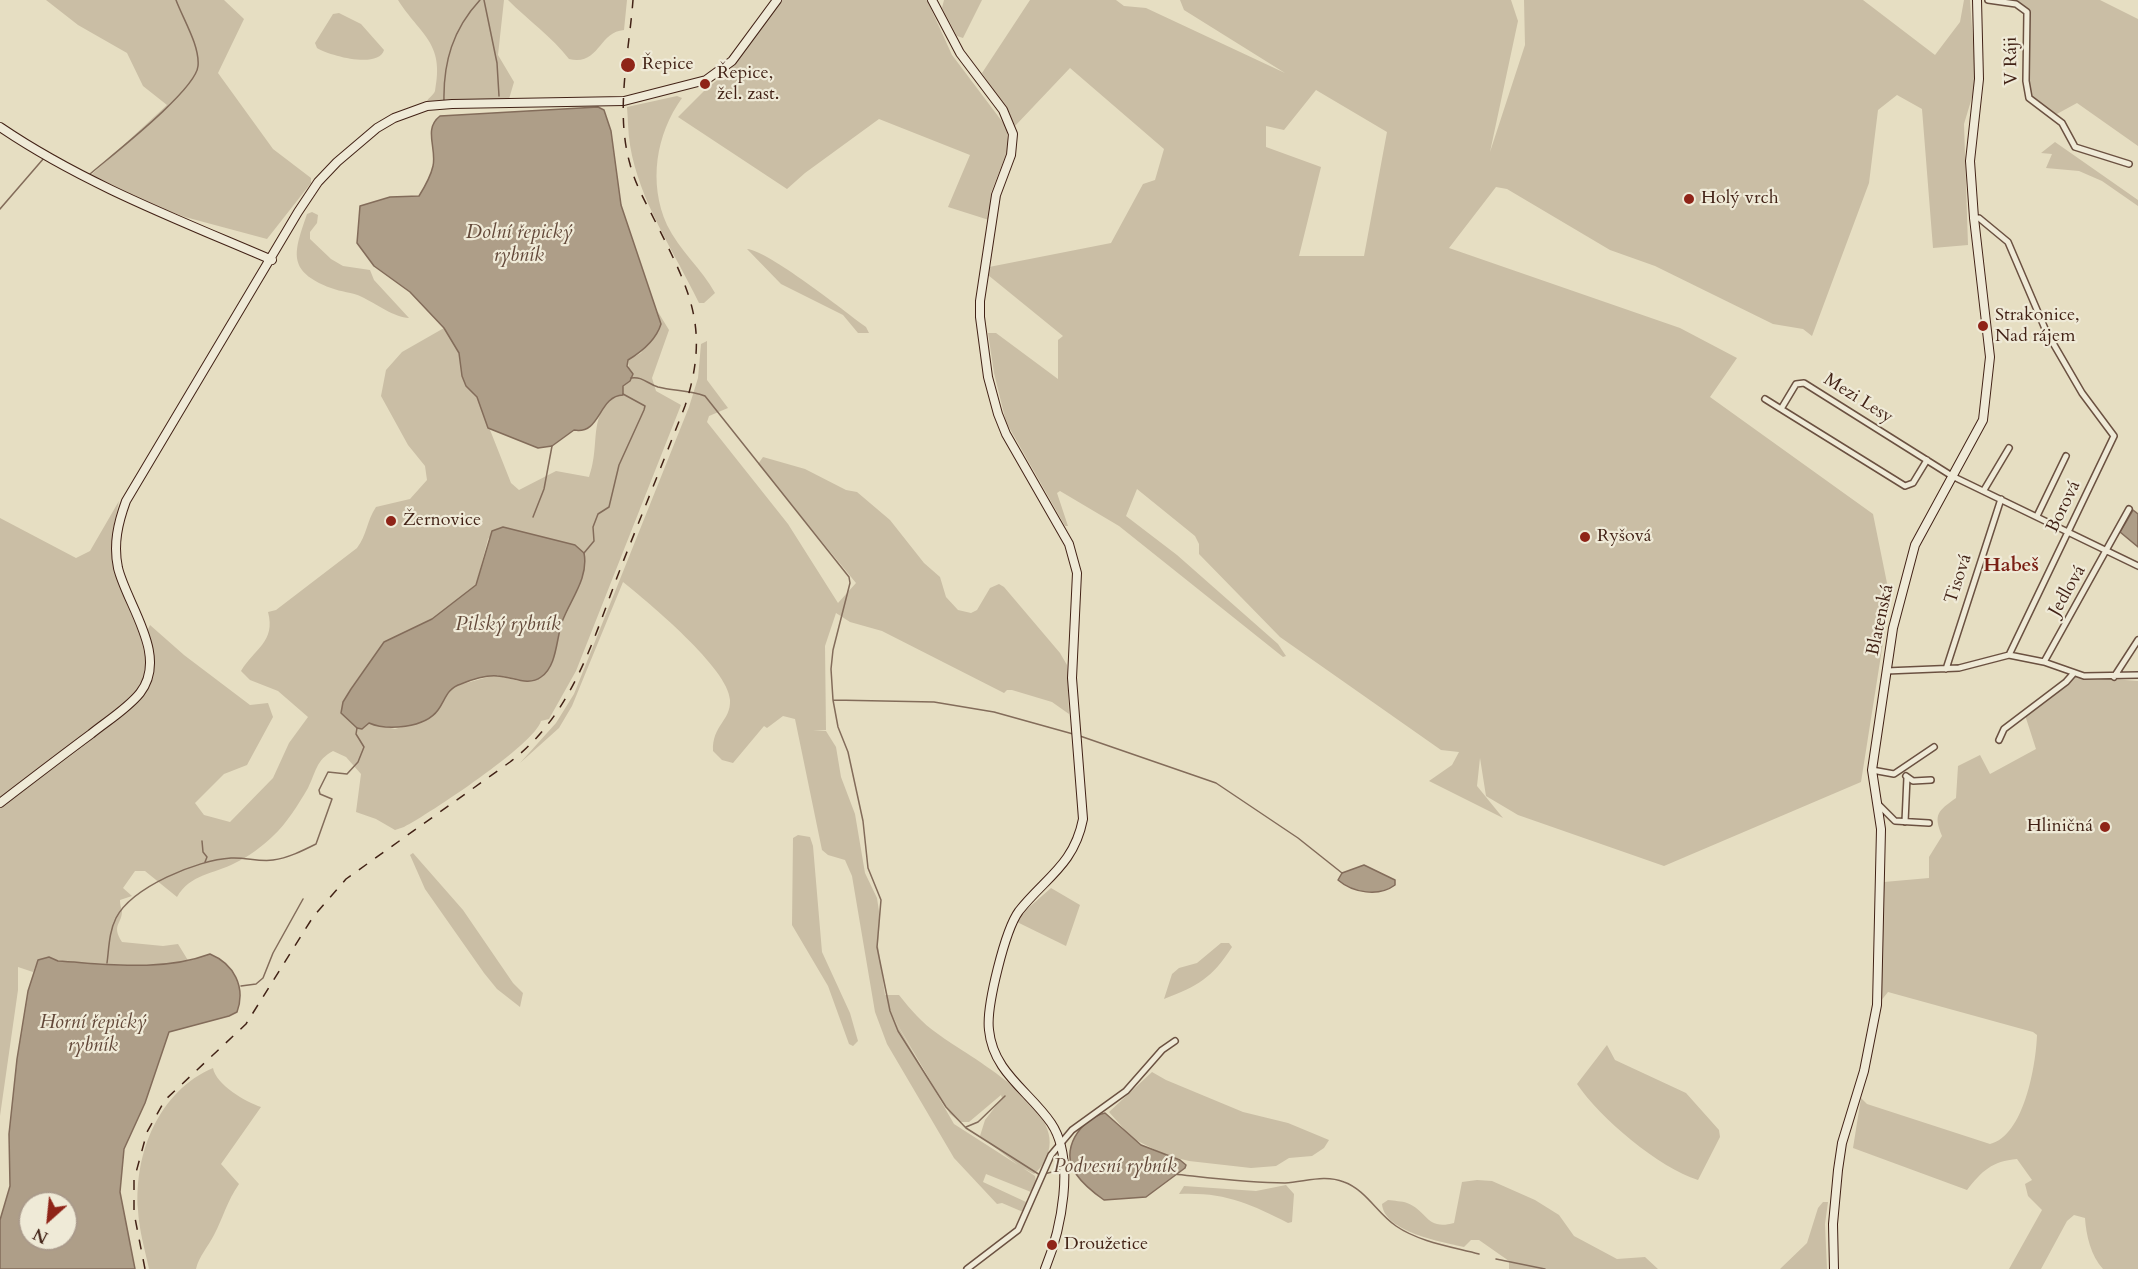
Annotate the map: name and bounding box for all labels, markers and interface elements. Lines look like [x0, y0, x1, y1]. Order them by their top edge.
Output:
street label: V Ráji [2001, 37, 2023, 85]
place label: Řepice [642, 54, 694, 76]
marker: Řepice [619, 56, 637, 74]
place label: Řepice, žel. zast. [717, 63, 779, 106]
marker: Řepice, žel. zast. [698, 77, 712, 91]
place label: Holý vrch [1701, 188, 1779, 210]
marker: Holý vrch [1682, 192, 1696, 206]
water label: Dolní řepický rybník [466, 221, 572, 268]
place label: Strakonice, Nad rájem [1995, 305, 2080, 348]
marker: Strakonice, Nad rájem [1976, 319, 1990, 333]
street label: Mezi Lesy [1819, 369, 1897, 429]
street label: Borová [2042, 477, 2086, 537]
place label: Žernovice [403, 510, 481, 532]
marker: Žernovice [384, 514, 398, 528]
place label: Ryšová [1597, 526, 1652, 548]
marker: Ryšová [1578, 530, 1592, 544]
street label: Tisová [1941, 551, 1977, 607]
district label: Habeš [1983, 554, 2039, 578]
street label: Jedlová [2045, 562, 2091, 620]
street label: Blatenská [1863, 582, 1899, 658]
water label: Pilský rybník [455, 613, 561, 637]
place label: Hliničná [2027, 816, 2093, 838]
marker: Hliničná [2098, 820, 2112, 834]
water label: Horní řepický rybník [40, 1011, 146, 1058]
water label: Podvesní rybník [1053, 1155, 1177, 1179]
north arrow [18, 1191, 78, 1251]
text: N [30, 1222, 52, 1248]
place label: Droužetice [1064, 1234, 1148, 1256]
marker: Droužetice [1045, 1238, 1059, 1252]

